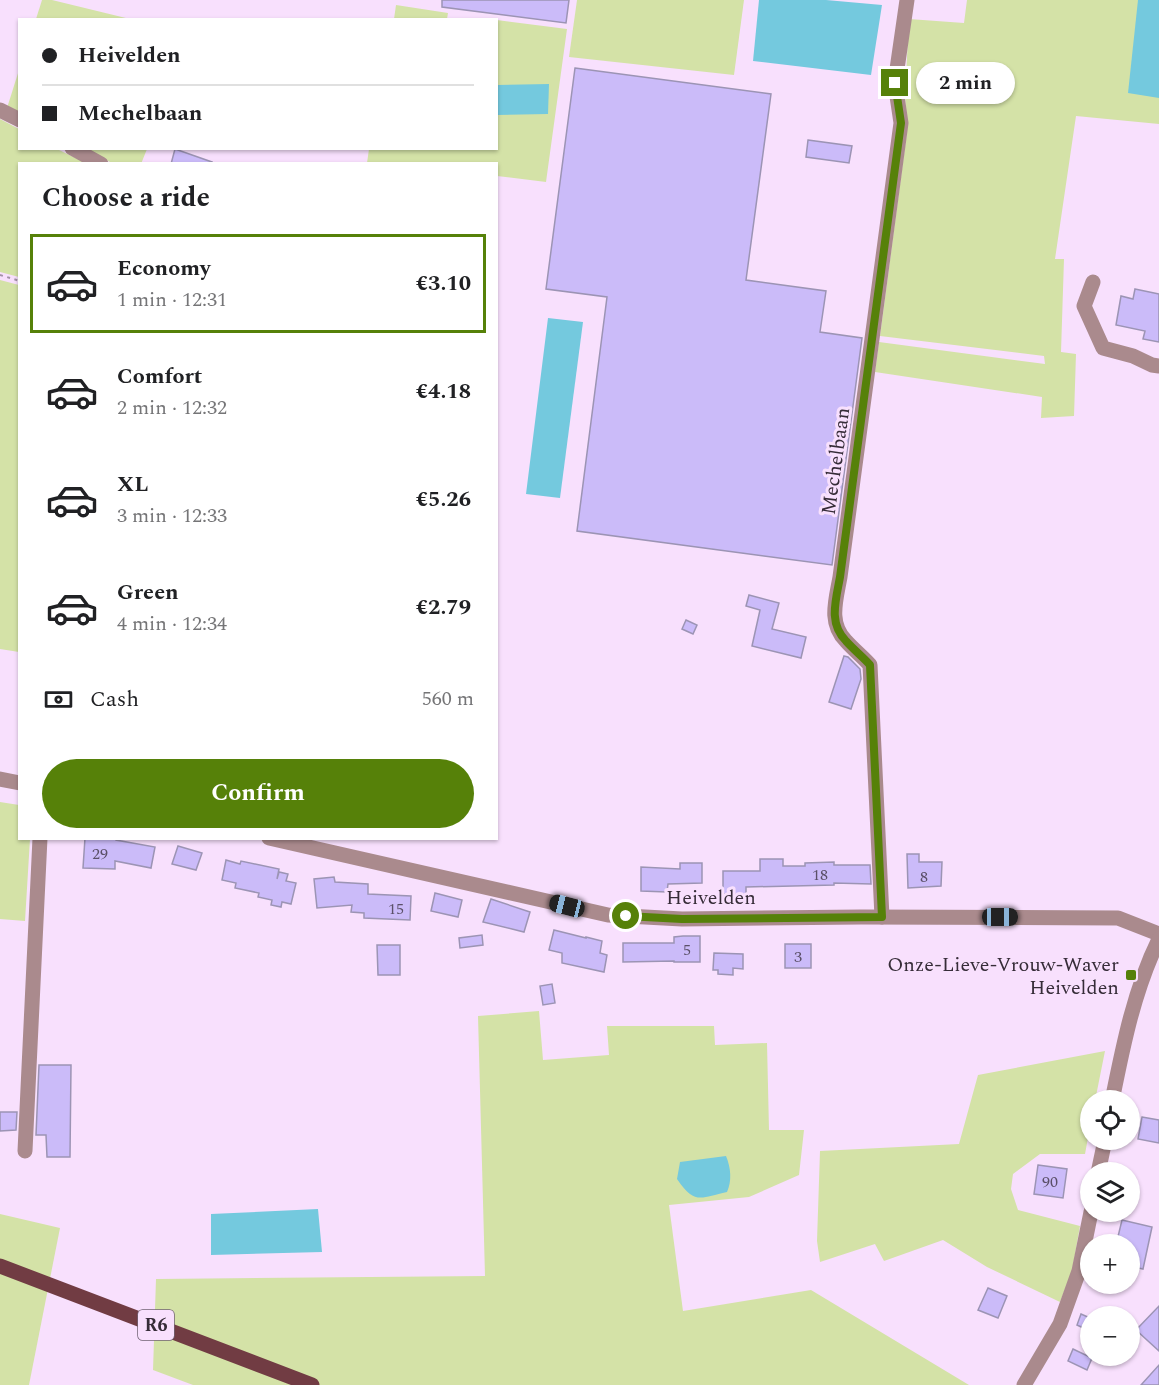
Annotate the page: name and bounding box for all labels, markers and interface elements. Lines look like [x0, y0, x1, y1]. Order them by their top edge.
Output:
text: Heivelden [78, 39, 181, 72]
callout: 2 min [916, 62, 1015, 104]
text: 2 min [939, 68, 992, 98]
route end [881, 69, 908, 96]
text: Mechelbaan [78, 97, 202, 130]
text: Choose a ride [42, 177, 210, 219]
text: Economy [117, 252, 210, 285]
icon: car [45, 257, 99, 311]
text: €3.10 [416, 267, 471, 300]
text: 1 min · 12:31 [117, 285, 227, 315]
text: Comfort [117, 360, 202, 393]
icon: car [45, 365, 99, 419]
text: €4.18 [416, 375, 471, 408]
text: 2 min · 12:32 [117, 393, 227, 423]
street label: Mechelbaan [814, 406, 858, 517]
text: XL [117, 468, 148, 501]
icon: car [45, 473, 99, 527]
text: €5.26 [416, 483, 471, 516]
text: 3 min · 12:33 [117, 501, 227, 531]
text: Green [117, 576, 179, 609]
icon: car [45, 581, 99, 635]
text: €2.79 [416, 591, 471, 624]
text: 4 min · 12:34 [117, 609, 227, 639]
icon: cash [42, 683, 75, 716]
text: Cash [90, 683, 139, 716]
text: 560 m [422, 684, 474, 714]
button: Confirm [42, 759, 474, 828]
house number: 29 [92, 842, 108, 866]
house number: 18 [812, 863, 828, 887]
house number: 8 [920, 865, 928, 889]
street label: Heivelden [666, 883, 756, 913]
car [547, 893, 587, 919]
house number: 15 [388, 897, 404, 921]
route start [612, 902, 639, 929]
car [982, 908, 1018, 926]
house number: 5 [683, 938, 691, 962]
house number: 3 [794, 945, 802, 969]
place label: Onze-Lieve-Vrouw-Waver Heivelden [887, 950, 1119, 1003]
marker: Onze-Lieve-Vrouw-Waver Heivelden [1124, 968, 1138, 982]
map controls [1080, 1090, 1140, 1366]
button: locate [1080, 1090, 1140, 1150]
button: layers [1080, 1162, 1140, 1222]
house number: 90 [1042, 1170, 1058, 1194]
button: + [1080, 1234, 1140, 1294]
button: − [1080, 1306, 1140, 1366]
road number: R6 [138, 1310, 174, 1340]

